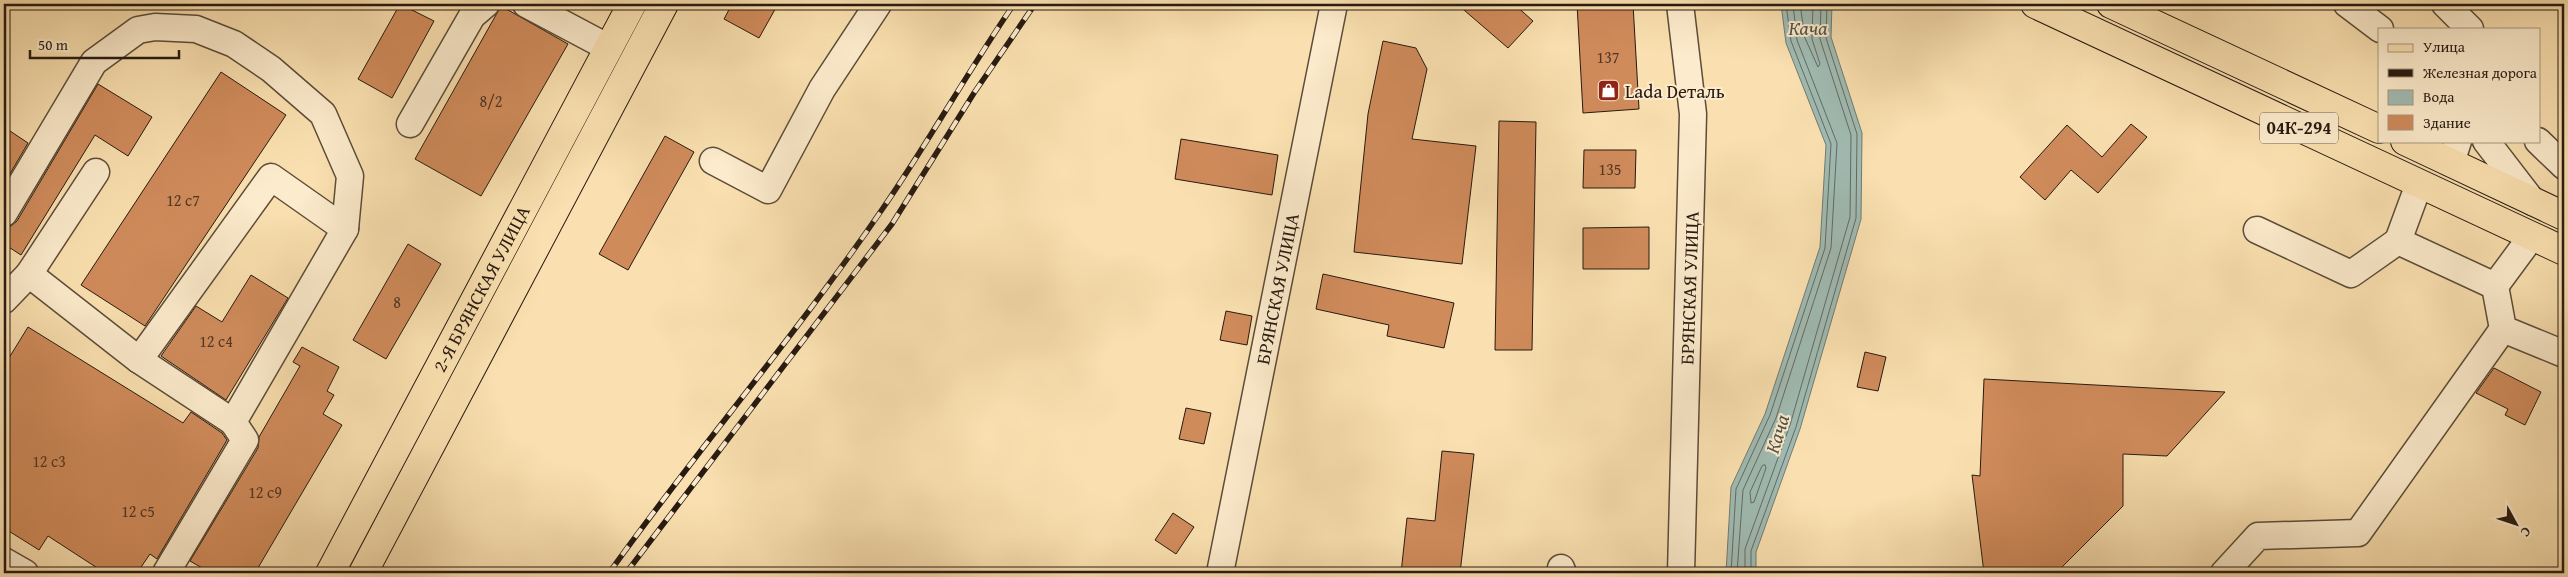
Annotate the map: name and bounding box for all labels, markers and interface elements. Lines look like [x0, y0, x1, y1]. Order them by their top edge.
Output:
water label: Кача [1788, 13, 1828, 42]
scale bar [30, 28, 179, 60]
legend [2378, 28, 2540, 142]
text: 50 m [38, 34, 69, 55]
text: Улица [2423, 36, 2466, 57]
house number: 137 [1596, 45, 1620, 69]
text: Железная дорога [2422, 62, 2538, 83]
place label: Lada Dеталь [1625, 77, 1725, 105]
shop icon: Lada Dеталь [1597, 79, 1621, 103]
text: Вода [2423, 86, 2455, 107]
house number: 8/2 [480, 89, 502, 113]
road number: 04К-294 [2260, 112, 2338, 144]
text: Здание [2423, 112, 2471, 133]
house number: 135 [1598, 157, 1622, 181]
house number: 12 с7 [166, 188, 200, 212]
street label: 2-Я БРЯНСКАЯ УЛИЦА [425, 200, 537, 377]
street label: БРЯНСКАЯ УЛИЦА [1248, 210, 1306, 367]
street label: БРЯНСКАЯ УЛИЦА [1672, 210, 1706, 365]
house number: 8 [393, 290, 401, 314]
house number: 12 с4 [199, 329, 233, 353]
water label: Кача [1757, 410, 1796, 457]
house number: 12 с3 [32, 449, 66, 473]
house number: 12 с9 [248, 480, 282, 504]
house number: 12 с5 [121, 499, 155, 523]
north arrow [2490, 500, 2540, 550]
text: С [2516, 523, 2536, 542]

